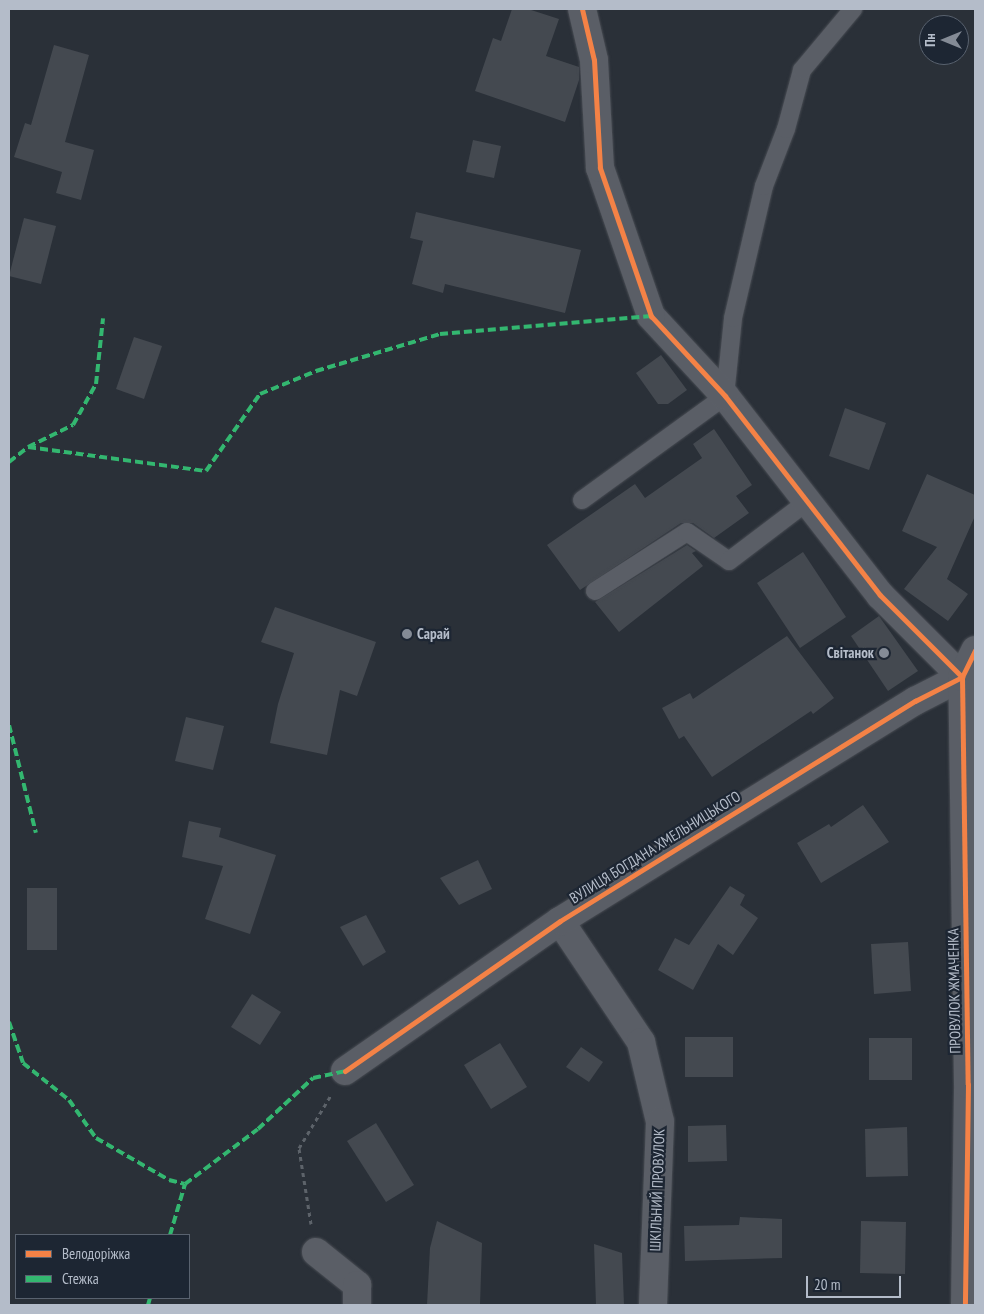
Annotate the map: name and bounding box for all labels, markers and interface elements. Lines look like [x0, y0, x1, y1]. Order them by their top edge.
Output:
north arrow [919, 15, 969, 65]
text: Пн [921, 33, 939, 47]
place label: Сарай [417, 625, 450, 643]
marker: Сарай [401, 628, 413, 640]
place label: Світанок [827, 644, 874, 662]
marker: Світанок [878, 647, 890, 659]
street label: ВУЛИЦЯ БОГДАНА ХМЕЛЬНИЦЬКОГО [566, 787, 744, 907]
street label: ПРОВУЛОК ЖМАЧЕНКА [944, 928, 964, 1054]
street label: ШКІЛЬНИЙ ПРОВУЛОК [646, 1128, 668, 1252]
legend [15, 1234, 190, 1299]
text: Велодоріжка [62, 1244, 130, 1263]
scale bar [809, 1266, 904, 1298]
text: Стежка [62, 1269, 99, 1288]
text: 20 m [814, 1275, 840, 1294]

